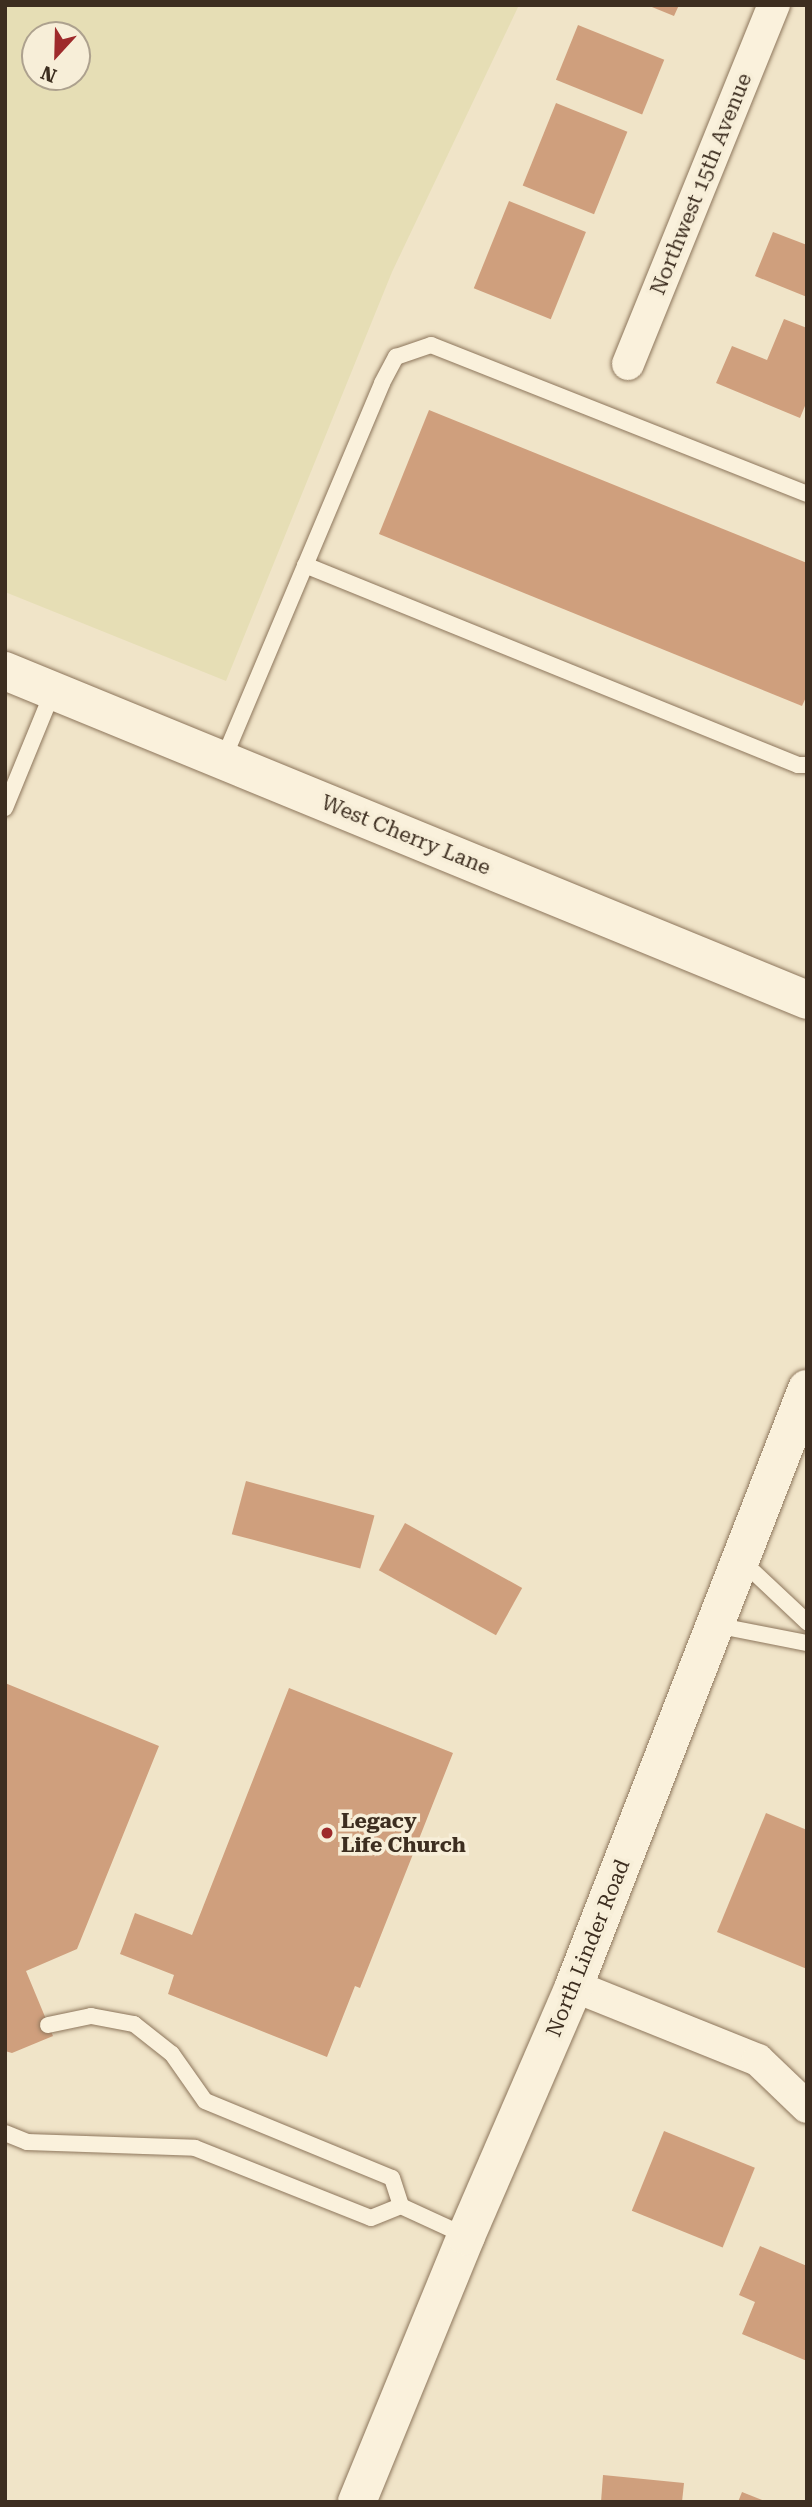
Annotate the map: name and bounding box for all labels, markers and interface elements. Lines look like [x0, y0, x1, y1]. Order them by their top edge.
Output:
north arrow [21, 21, 91, 91]
text: N [38, 61, 60, 87]
street label: Northwest 15th Avenue [645, 70, 757, 298]
street label: West Cherry Lane [318, 790, 494, 880]
place label: Legacy Life Church [341, 1808, 466, 1858]
marker: Legacy Life Church [319, 1825, 335, 1841]
street label: North Linder Road [541, 1856, 635, 2040]

